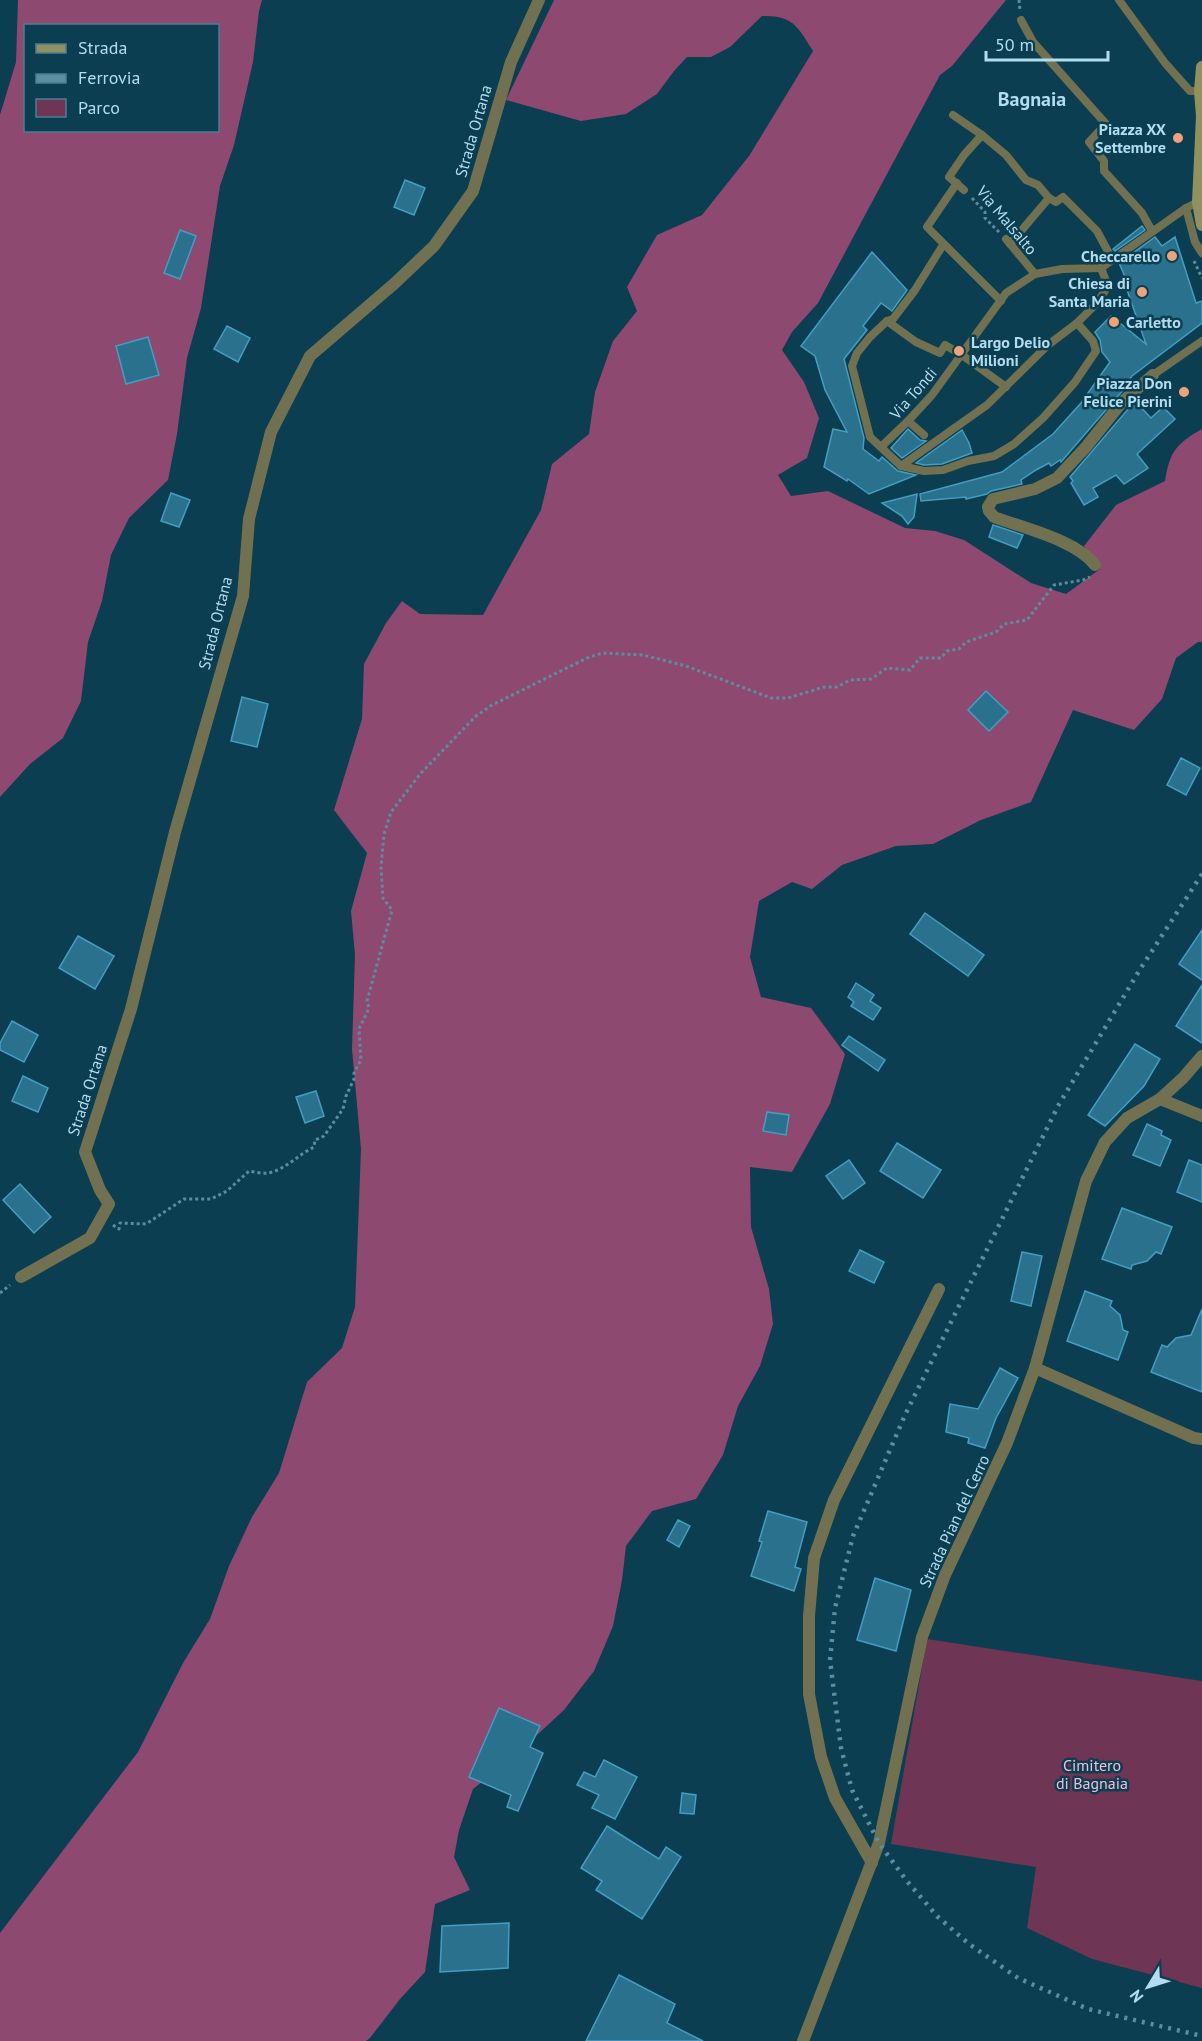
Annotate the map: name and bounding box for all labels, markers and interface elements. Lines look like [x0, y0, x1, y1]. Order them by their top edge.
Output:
legend [24, 24, 219, 132]
scale bar [986, 24, 1108, 62]
text: 50 m [995, 33, 1034, 56]
text: Strada [78, 36, 127, 59]
text: Ferrovia [78, 66, 141, 89]
street label: Strada Ortana [450, 83, 496, 179]
district label: Bagnaia [998, 86, 1066, 112]
text: Parco [78, 96, 120, 119]
place label: Piazza XX Settembre [1095, 119, 1166, 157]
marker: Piazza XX Settembre [1171, 131, 1185, 145]
street label: Via Malsalto [972, 181, 1042, 259]
place label: Checcarello [1081, 246, 1160, 266]
marker: Checcarello [1165, 249, 1179, 263]
place label: Chiesa di Santa Maria [1049, 273, 1130, 311]
marker: Chiesa di Santa Maria [1135, 285, 1149, 299]
place label: Carletto [1126, 312, 1181, 332]
marker: Carletto [1107, 315, 1121, 329]
place label: Largo Delio Milioni [971, 332, 1050, 370]
marker: Largo Delio Milioni [952, 344, 966, 358]
street label: Via Tondi [884, 363, 941, 424]
place label: Piazza Don Felice Pierini [1083, 373, 1172, 411]
marker: Piazza Don Felice Pierini [1177, 385, 1191, 399]
street label: Strada Ortana [194, 574, 236, 672]
street label: Strada Ortana [63, 1042, 111, 1138]
street label: Strada Pian del Cerro [914, 1451, 994, 1591]
park label: Cimitero di Bagnaia [1056, 1755, 1128, 1793]
north arrow [1118, 1957, 1178, 2017]
text: N [1125, 1986, 1147, 2007]

